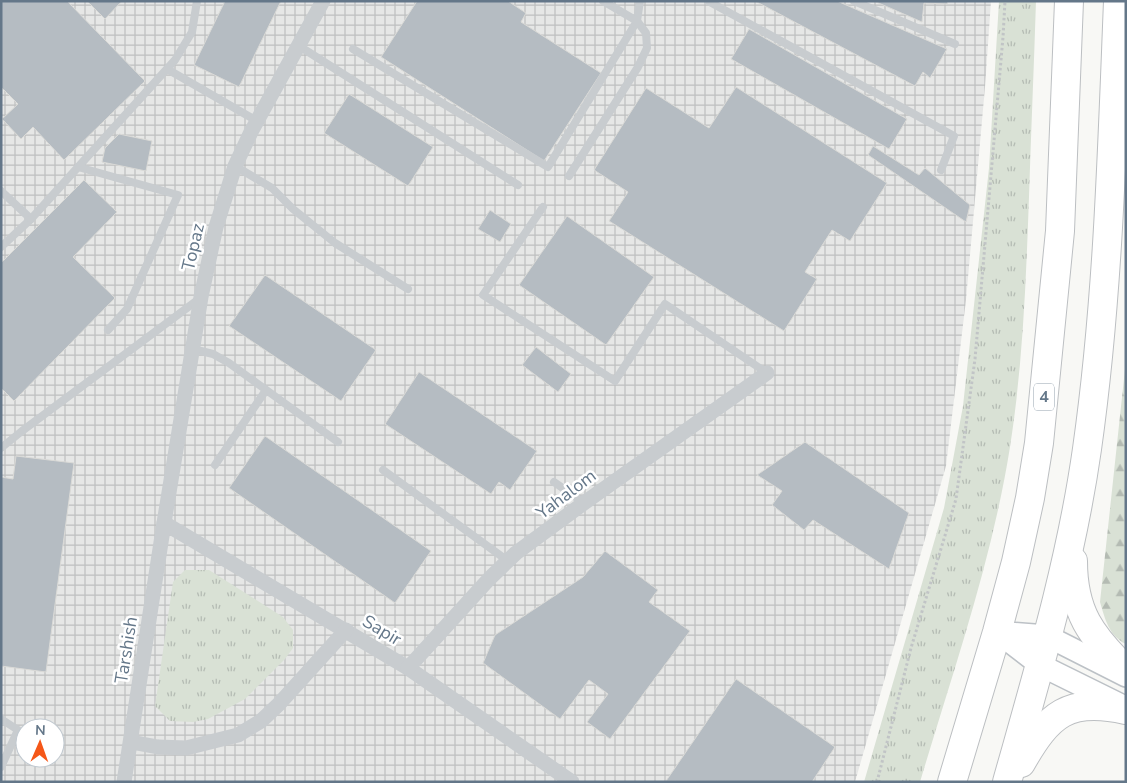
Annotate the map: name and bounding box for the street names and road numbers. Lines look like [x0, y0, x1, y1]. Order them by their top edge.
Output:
street label: Topaz [176, 221, 210, 273]
road number: 4 [1034, 384, 1054, 411]
street label: Yahalom [530, 464, 601, 525]
street label: Sapir [358, 609, 407, 651]
street label: Tarshish [109, 615, 143, 685]

